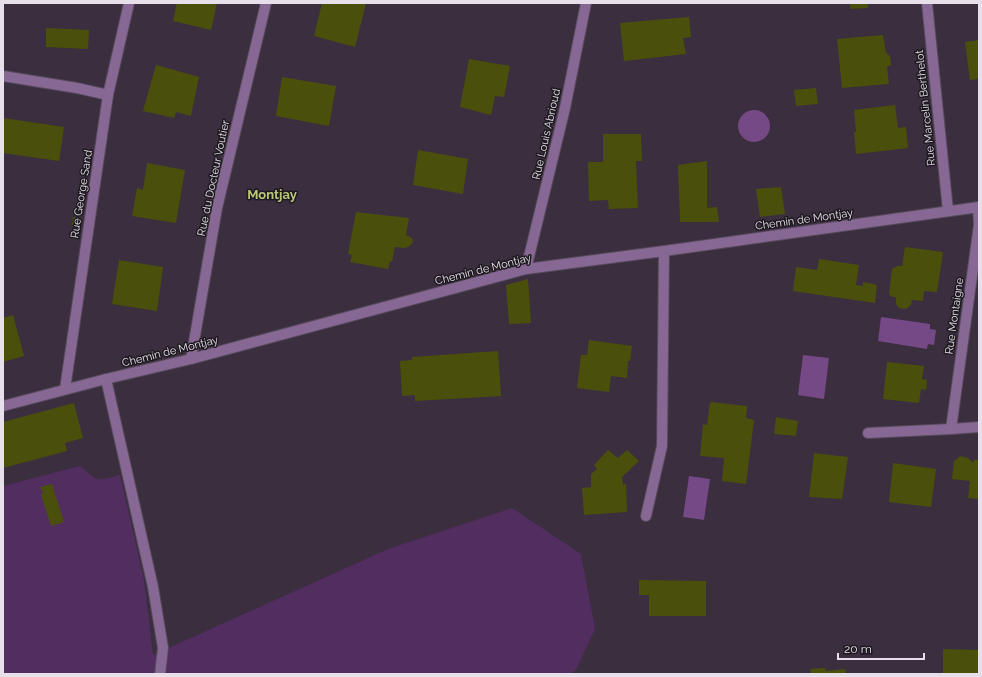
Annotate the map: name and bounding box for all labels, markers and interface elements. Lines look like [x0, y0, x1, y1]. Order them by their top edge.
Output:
street label: Rue Marcelin Berthelot [913, 49, 938, 167]
street label: Rue Louis Abrioud [530, 87, 563, 181]
street label: Rue du Docteur Voutier [195, 119, 232, 237]
street label: Rue George Sand [68, 149, 95, 239]
district label: Montjay [247, 187, 297, 202]
street label: Chemin de Montjay [754, 206, 854, 233]
street label: Chemin de Montjay [434, 251, 533, 288]
street label: Rue Montaigne [943, 276, 966, 355]
street label: Chemin de Montjay [121, 333, 220, 370]
scale bar [838, 635, 924, 661]
text: 20 m [844, 642, 872, 656]

